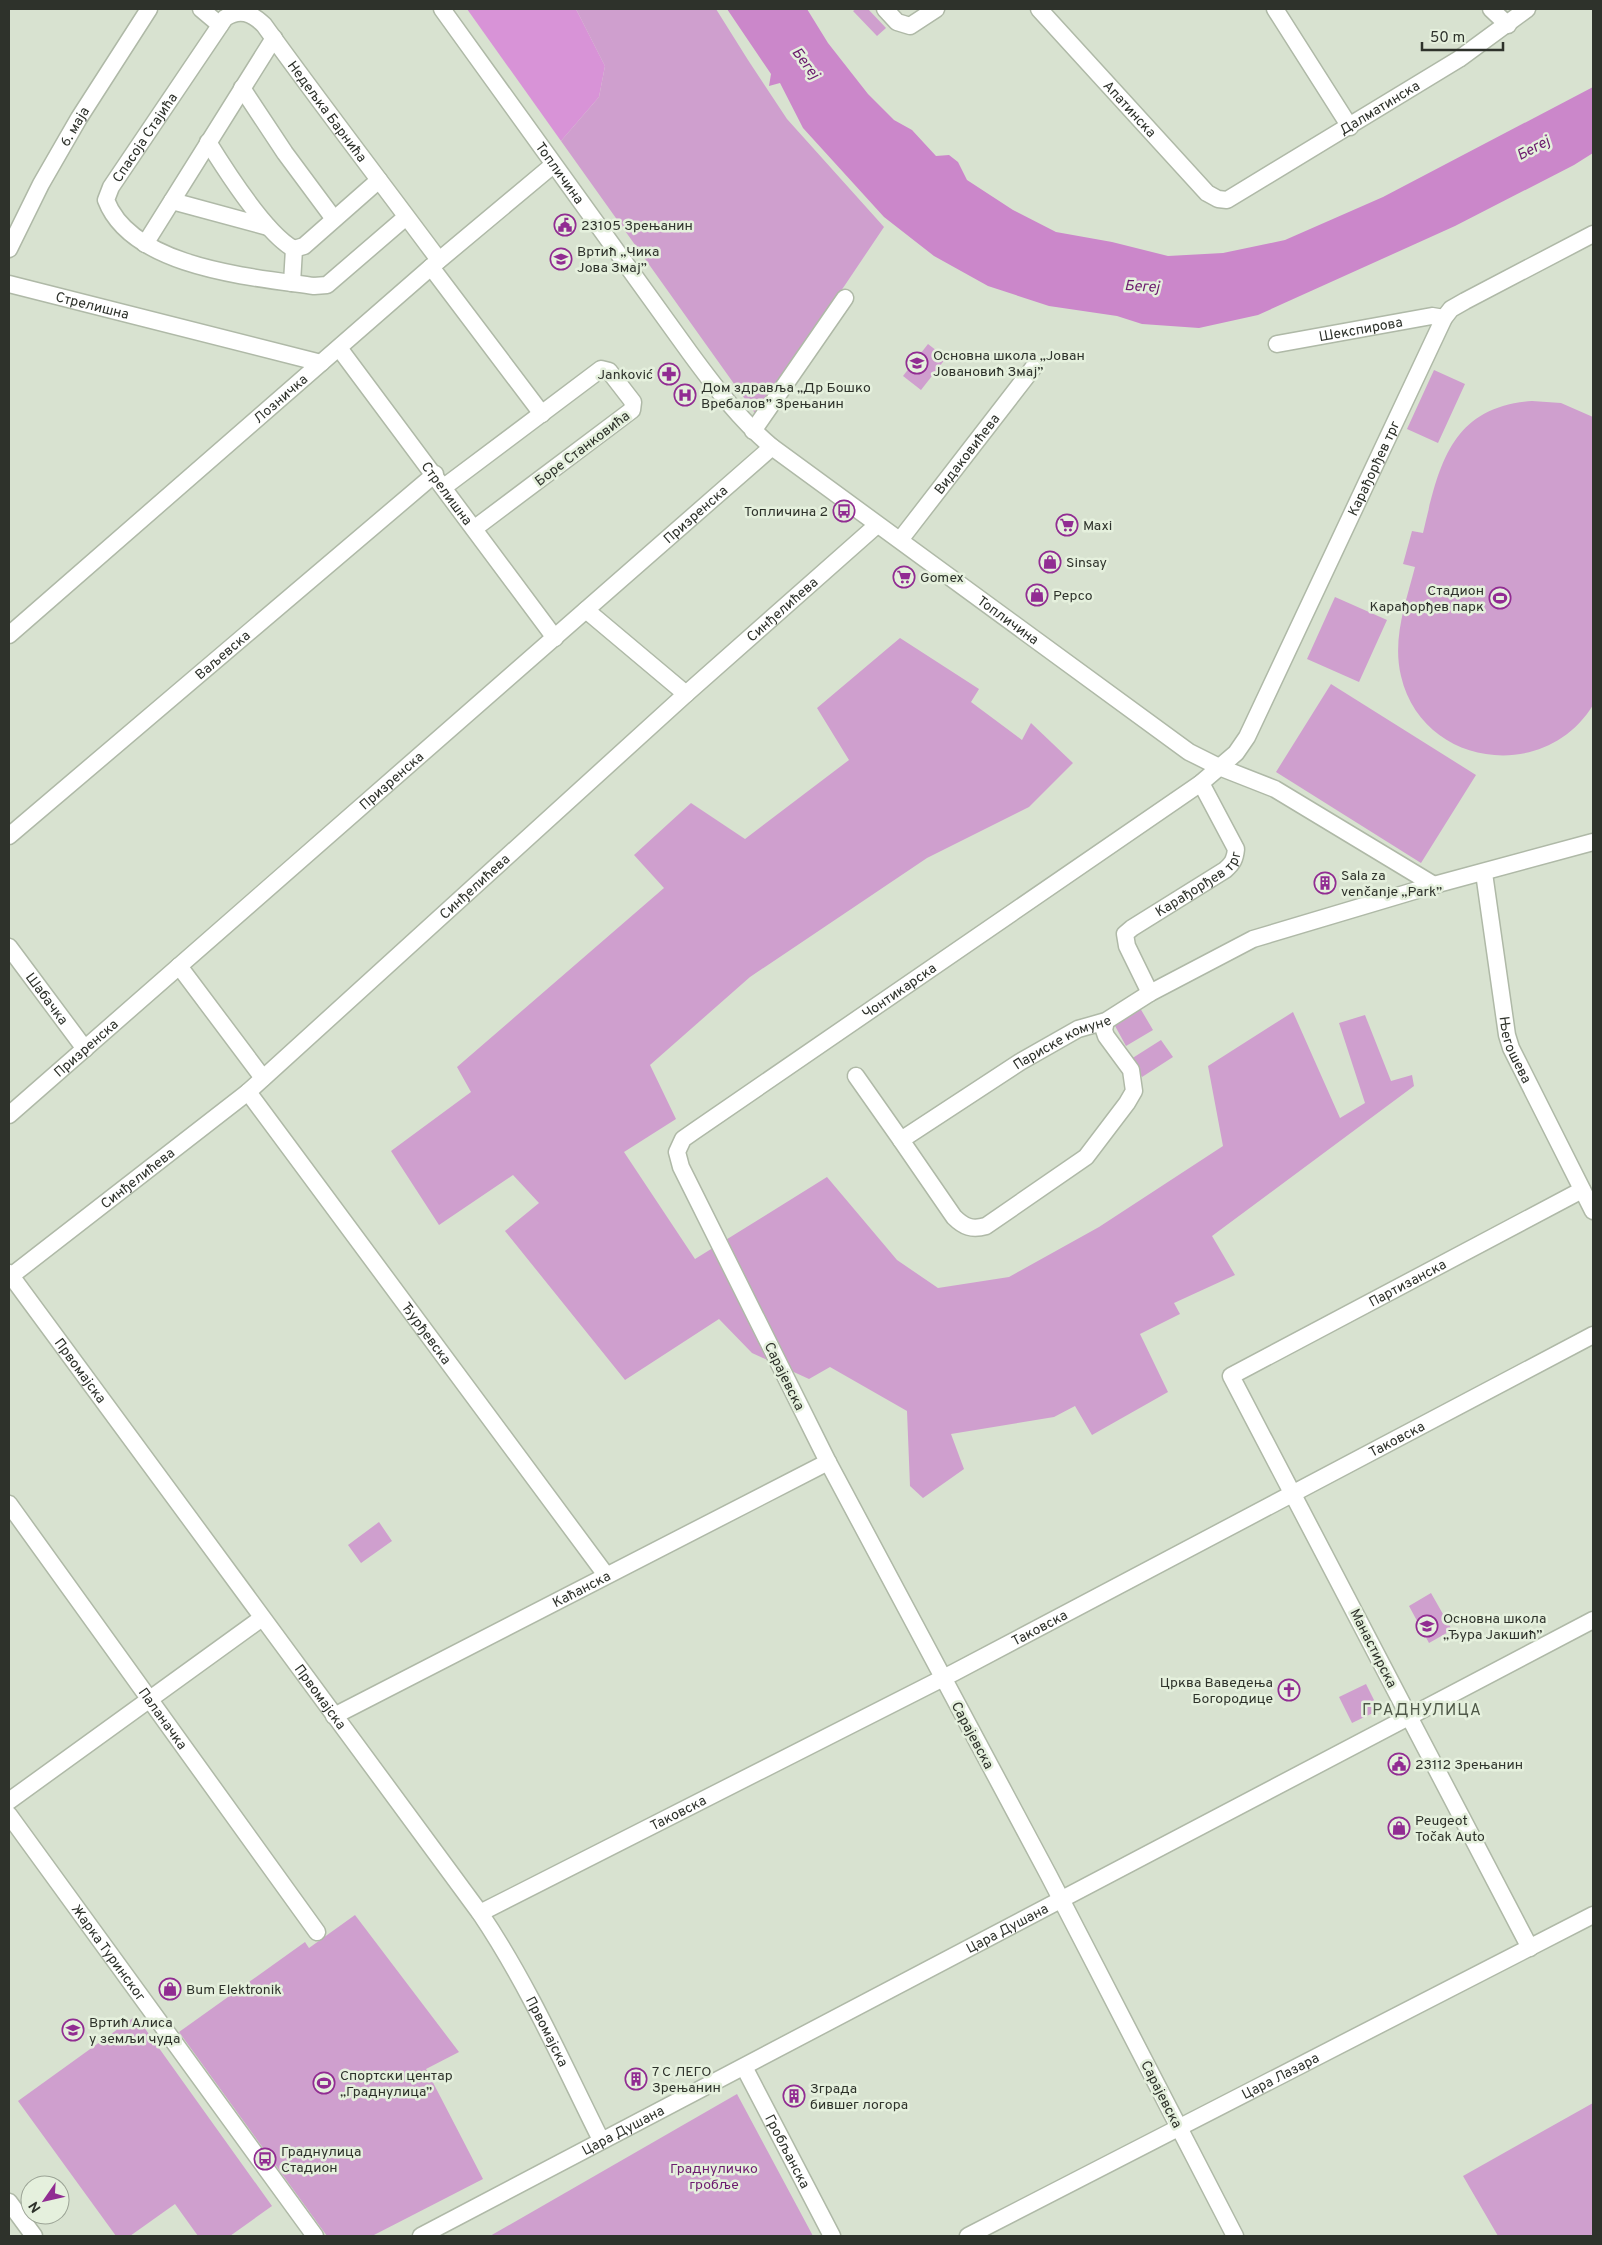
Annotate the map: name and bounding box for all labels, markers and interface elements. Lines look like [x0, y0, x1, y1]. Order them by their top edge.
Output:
scale bar [1422, 20, 1503, 52]
text: 50 m [1430, 29, 1465, 48]
water label: Бегеј [787, 44, 824, 85]
street label: Недељка Барнића [283, 58, 370, 166]
street label: Апатинска [1099, 78, 1159, 142]
street label: Далматинска [1337, 78, 1423, 140]
street label: Спасоја Стајића [110, 90, 182, 186]
street label: 6. маја [57, 104, 94, 150]
water label: Бегеј [1514, 132, 1555, 166]
street label: Топличина [531, 140, 587, 208]
public building icon: 23105 Зрењанин [553, 213, 577, 237]
place label: 23105 Зрењанин [581, 218, 693, 235]
place label: Вртић „Чика Јова Змај” [577, 244, 659, 277]
school or university icon: Вртић „Чика Јова Змај” [549, 247, 573, 271]
water label: Бегеј [1124, 277, 1161, 298]
street label: Стрелишна [54, 289, 130, 324]
street label: Шекспирова [1318, 314, 1404, 346]
place label: Основна школа „Јован Јовановић Змај” [933, 348, 1085, 381]
school or university icon: Основна школа „Јован Јовановић Змај” [905, 351, 929, 375]
pharmacy icon: Janković [657, 362, 681, 386]
place label: Janković [597, 367, 653, 384]
street label: Лозничка [251, 371, 312, 428]
place label: Дом здравља „Др Бошко Вребалов” Зрењанин [701, 380, 871, 413]
hospital icon: Дом здравља „Др Бошко Вребалов” Зрењанин [673, 383, 697, 407]
street label: Боре Станковића [532, 408, 634, 490]
street label: Видаковићева [931, 411, 1004, 498]
street label: Карађорђев трг [1345, 418, 1404, 519]
street label: Стрелишна [417, 459, 475, 529]
street label: Призренска [661, 483, 732, 548]
bus stop icon: Топличина 2 [832, 499, 856, 523]
place label: Топличина 2 [744, 504, 828, 521]
supermarket icon: Maxi [1055, 513, 1079, 537]
place label: Maxi [1083, 518, 1112, 535]
shop icon: Sinsay [1038, 550, 1062, 574]
place label: Sinsay [1066, 555, 1107, 572]
supermarket icon: Gomex [892, 565, 916, 589]
place label: Gomex [920, 570, 964, 587]
street label: Синђелићева [744, 574, 822, 646]
shop icon: Pepco [1025, 583, 1049, 607]
place label: Стадион Карађорђев парк [1370, 583, 1484, 616]
sports icon: Стадион Карађорђев парк [1488, 586, 1512, 610]
place label: Pepco [1053, 588, 1093, 605]
street label: Топличина [973, 593, 1042, 649]
street label: Ваљевска [192, 628, 254, 684]
street label: Призренска [357, 749, 428, 814]
street label: Карађорђев трг [1153, 850, 1246, 921]
street label: Синђелићева [437, 851, 514, 924]
place label: Sala za venčanje „Park” [1341, 868, 1442, 901]
building icon: Sala za venčanje „Park” [1313, 871, 1337, 895]
street label: Чонтикарска [859, 960, 940, 1023]
street label: Шабачка [21, 970, 71, 1029]
street label: Париске комуне [1010, 1013, 1115, 1074]
street label: Његошева [1494, 1015, 1534, 1087]
street label: Призренска [51, 1016, 122, 1082]
street label: Синђелићева [98, 1145, 179, 1213]
street label: Партизанска [1366, 1256, 1450, 1311]
street label: Ђурђевска [397, 1299, 454, 1368]
street label: Првомајска [50, 1335, 109, 1407]
street label: Сарајевска [760, 1340, 807, 1414]
street label: Таковска [1366, 1418, 1428, 1462]
street label: Каћанска [550, 1568, 614, 1612]
street label: Манастирска [1345, 1606, 1400, 1691]
street label: Таковска [1009, 1607, 1071, 1650]
place label: Основна школа „Ђура Јакшић” [1443, 1611, 1546, 1644]
school or university icon: Основна школа „Ђура Јакшић” [1415, 1614, 1439, 1638]
street label: Првомајска [290, 1662, 349, 1733]
place label: Црква Ваведења Богородице [1160, 1675, 1273, 1708]
church icon: Црква Ваведења Богородице [1277, 1678, 1301, 1702]
street label: Паланачка [134, 1685, 190, 1753]
street label: Сарајевска [947, 1699, 996, 1772]
district label: ГРАДНУЛИЦА [1362, 1701, 1482, 1721]
public building icon: 23112 Зрењанин [1387, 1752, 1411, 1776]
place label: 23112 Зрењанин [1415, 1757, 1523, 1774]
street label: Таковска [648, 1793, 710, 1835]
place label: Peugeot Točak Auto [1415, 1813, 1485, 1846]
shop icon: Peugeot Točak Auto [1387, 1816, 1411, 1840]
street label: Цара Душана [964, 1901, 1052, 1958]
street label: Жарка Туринског [67, 1902, 149, 2005]
shop icon: Bum Elektronik [158, 1977, 182, 2001]
place label: Bum Elektronik [186, 1982, 282, 1999]
street label: Првомајска [521, 1994, 571, 2070]
place label: Вртић Алиса у земљи чуда [89, 2015, 180, 2048]
school or university icon: Вртић Алиса у земљи чуда [61, 2018, 85, 2042]
street label: Цара Лазара [1239, 2050, 1322, 2104]
street label: Сарајевска [1136, 2058, 1185, 2131]
place label: 7 С ЛЕГО Зрењанин [652, 2064, 721, 2097]
building icon: 7 С ЛЕГО Зрењанин [624, 2067, 648, 2091]
place label: Спортски центар „Граднулица” [340, 2068, 453, 2101]
sports icon: Спортски центар „Граднулица” [312, 2071, 336, 2095]
place label: Зграда бившег логора [810, 2081, 908, 2114]
building icon: Зграда бившег логора [782, 2084, 806, 2108]
street label: Цара Душана [579, 2103, 668, 2160]
street label: Гробљанска [760, 2112, 813, 2192]
place label: Граднулица Стадион [281, 2144, 361, 2177]
bus stop icon: Граднулица Стадион [253, 2147, 277, 2171]
park label: Граднуличко гробље [670, 2161, 758, 2194]
north arrow [20, 2175, 70, 2225]
text: N [26, 2198, 45, 2215]

